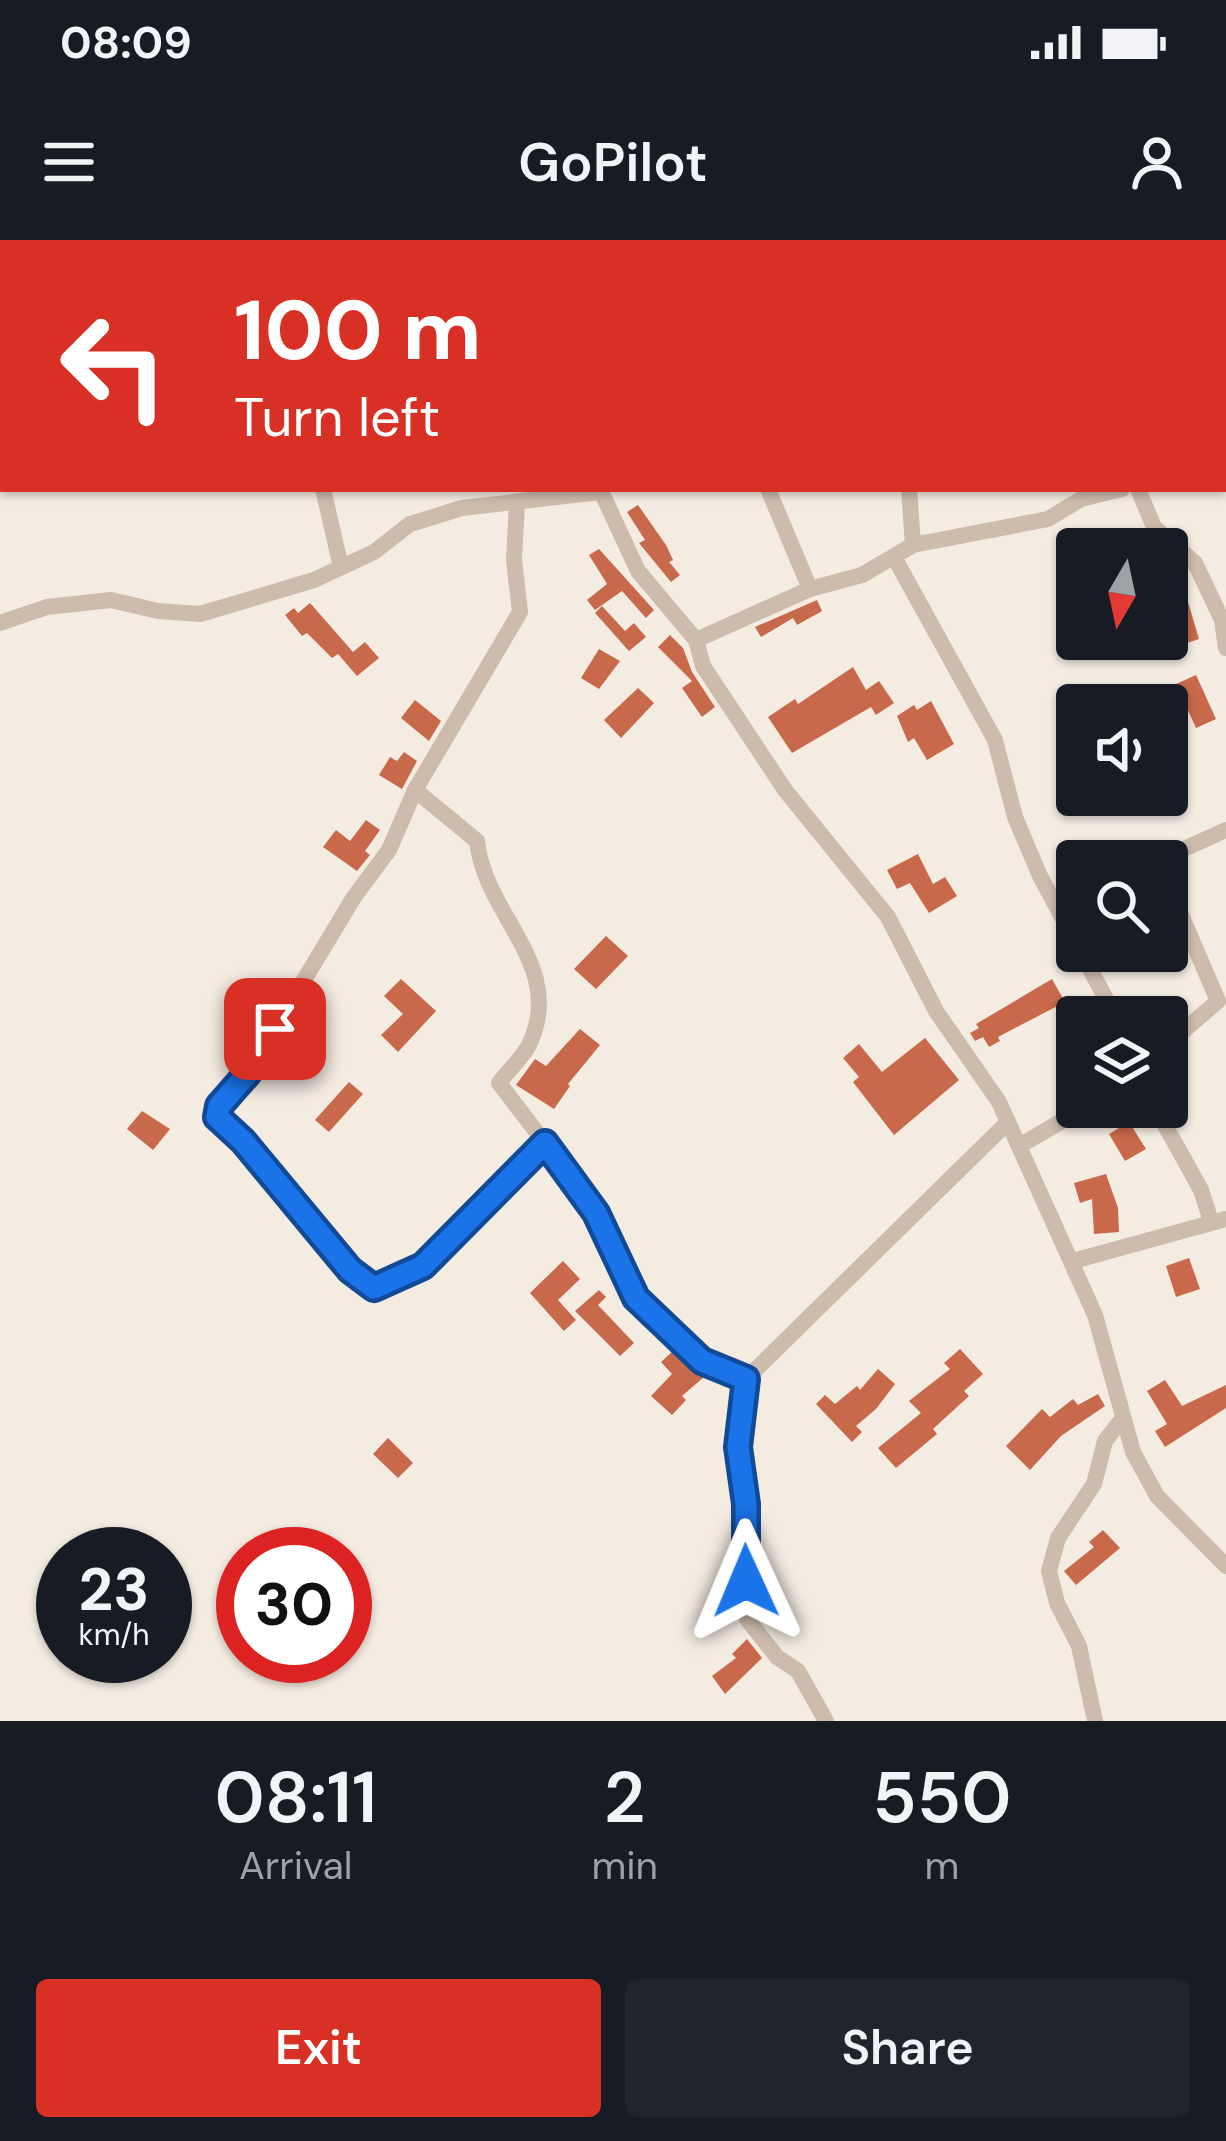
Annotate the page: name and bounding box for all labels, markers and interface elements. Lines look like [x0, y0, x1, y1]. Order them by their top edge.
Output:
text: 08:09 [60, 13, 192, 72]
text: GoPilot [518, 127, 708, 198]
icon: menu [36, 129, 102, 195]
icon: person [1124, 129, 1190, 195]
text: 100 m [234, 276, 482, 385]
icon: left [36, 288, 192, 444]
text: Turn left [234, 382, 440, 453]
north arrow [1056, 528, 1188, 660]
map controls [1056, 528, 1188, 1128]
button: sound [1056, 684, 1188, 816]
button: search [1056, 840, 1188, 972]
pin [224, 978, 326, 1080]
icon: arrive [242, 996, 308, 1062]
button: layers [1056, 996, 1188, 1128]
position arrow [683, 1518, 809, 1644]
speed limit sign: 30 [216, 1527, 372, 1683]
text: 23 [79, 1550, 149, 1629]
text: km/h [79, 1615, 149, 1654]
text: 08:11 [214, 1751, 377, 1844]
text: 2 [604, 1751, 645, 1844]
text: 550 [872, 1751, 1012, 1844]
text: Arrival [239, 1840, 353, 1891]
text: min [591, 1840, 658, 1891]
text: m [925, 1840, 959, 1891]
button: Exit [36, 1979, 601, 2117]
button: Share [625, 1979, 1190, 2117]

